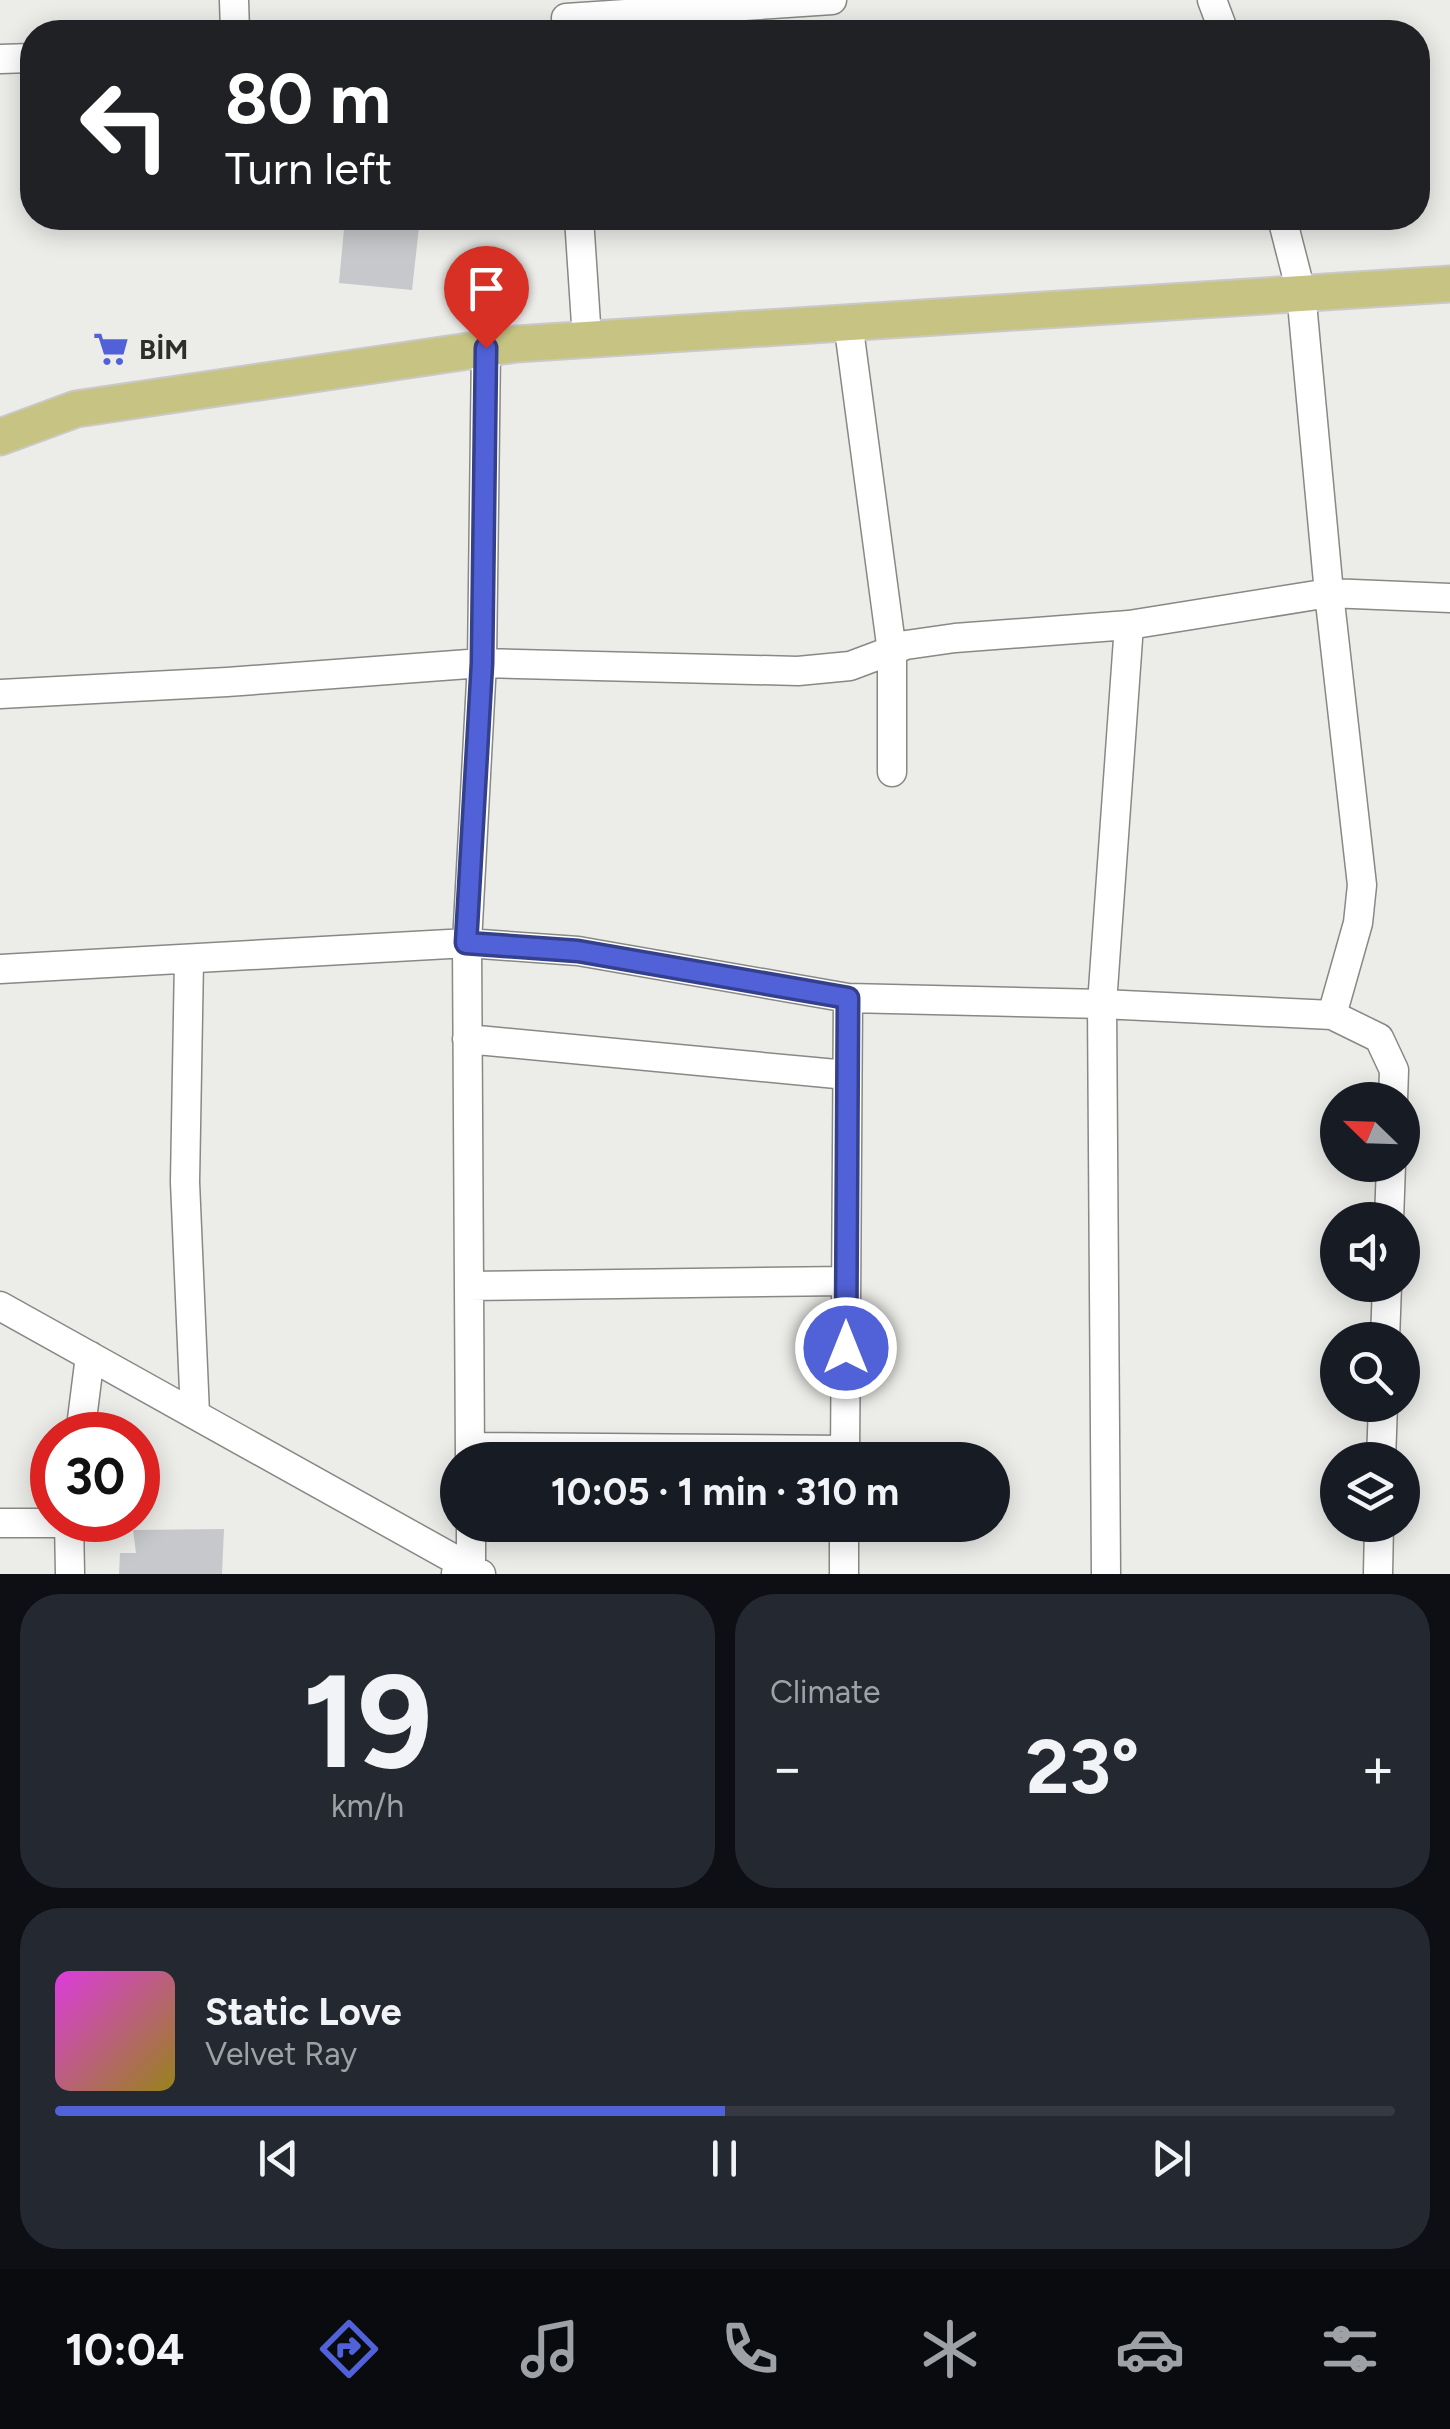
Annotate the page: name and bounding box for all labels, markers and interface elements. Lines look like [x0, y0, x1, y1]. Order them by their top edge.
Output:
text: 80 m [225, 56, 391, 141]
icon: left [60, 60, 190, 190]
text: Turn left [225, 141, 392, 195]
pin [444, 246, 529, 349]
icon: arrive [459, 261, 514, 316]
supermarket icon: BİM [92, 330, 130, 368]
place label: BİM [139, 332, 188, 366]
north arrow [1320, 1082, 1420, 1182]
map controls [1320, 1082, 1420, 1542]
button: sound [1320, 1202, 1420, 1302]
position arrow [794, 1296, 898, 1400]
button: search [1320, 1322, 1420, 1422]
speed limit sign: 30 [30, 1412, 160, 1542]
button: layers [1320, 1442, 1420, 1542]
text: 10:05 · 1 min · 310 m [551, 1469, 899, 1515]
text: 19 [302, 1644, 433, 1800]
text: Climate [770, 1673, 881, 1711]
text: 23° [1026, 1722, 1139, 1812]
text: − [770, 1735, 804, 1801]
text: + [1361, 1735, 1395, 1801]
text: km/h [331, 1787, 404, 1825]
text: Static Love [205, 1989, 402, 2035]
text: Velvet Ray [205, 2035, 357, 2073]
icon: previous [251, 2131, 306, 2186]
icon: pause [697, 2131, 752, 2186]
icon: next [1144, 2131, 1199, 2186]
icon: directions [314, 2314, 384, 2384]
icon: music [515, 2314, 585, 2384]
icon: phone [715, 2314, 785, 2384]
icon: climate [915, 2314, 985, 2384]
icon: car [1115, 2314, 1185, 2384]
icon: filters [1315, 2314, 1385, 2384]
text: 10:04 [65, 2322, 184, 2376]

